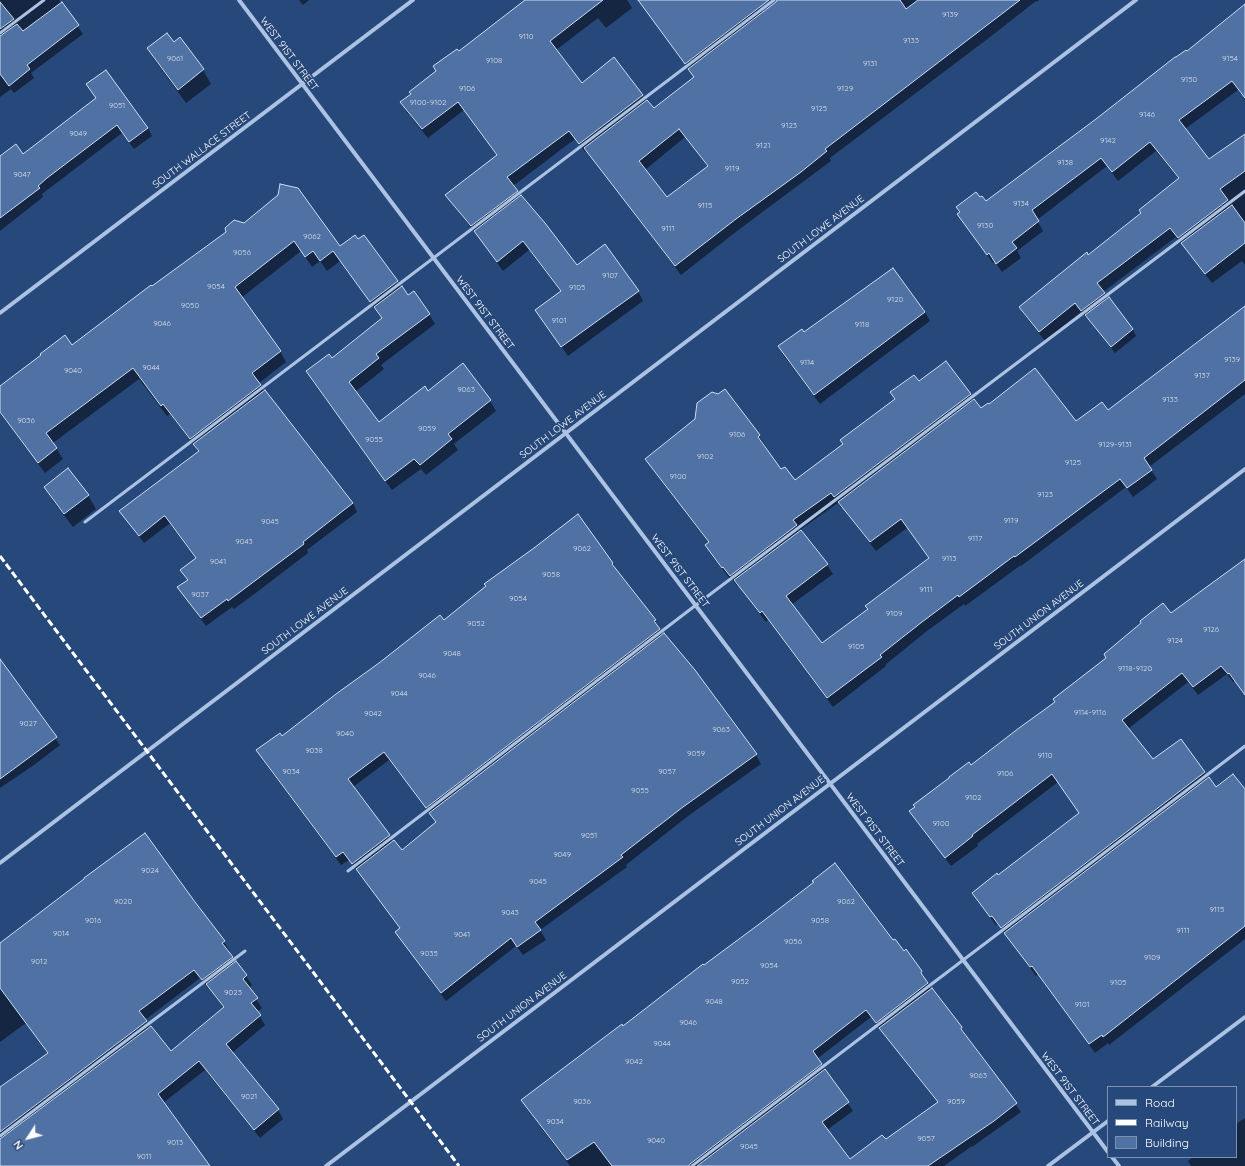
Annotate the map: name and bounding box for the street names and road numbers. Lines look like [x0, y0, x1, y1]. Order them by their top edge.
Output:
street label: WEST 91ST STREET [257, 15, 321, 93]
street label: SOUTH WALLACE STREET [150, 109, 254, 191]
street label: SOUTH LOWE AVENUE [775, 193, 867, 265]
street label: WEST 91ST STREET [453, 274, 517, 352]
street label: SOUTH LOWE AVENUE [517, 389, 609, 461]
street label: WEST 91ST STREET [648, 532, 712, 610]
street label: SOUTH UNION AVENUE [992, 577, 1086, 653]
street label: SOUTH LOWE AVENUE [259, 585, 351, 657]
street label: SOUTH UNION AVENUE [733, 773, 827, 849]
street label: WEST 91ST STREET [843, 791, 907, 869]
street label: SOUTH UNION AVENUE [475, 969, 569, 1045]
street label: WEST 91ST STREET [1038, 1050, 1102, 1128]

